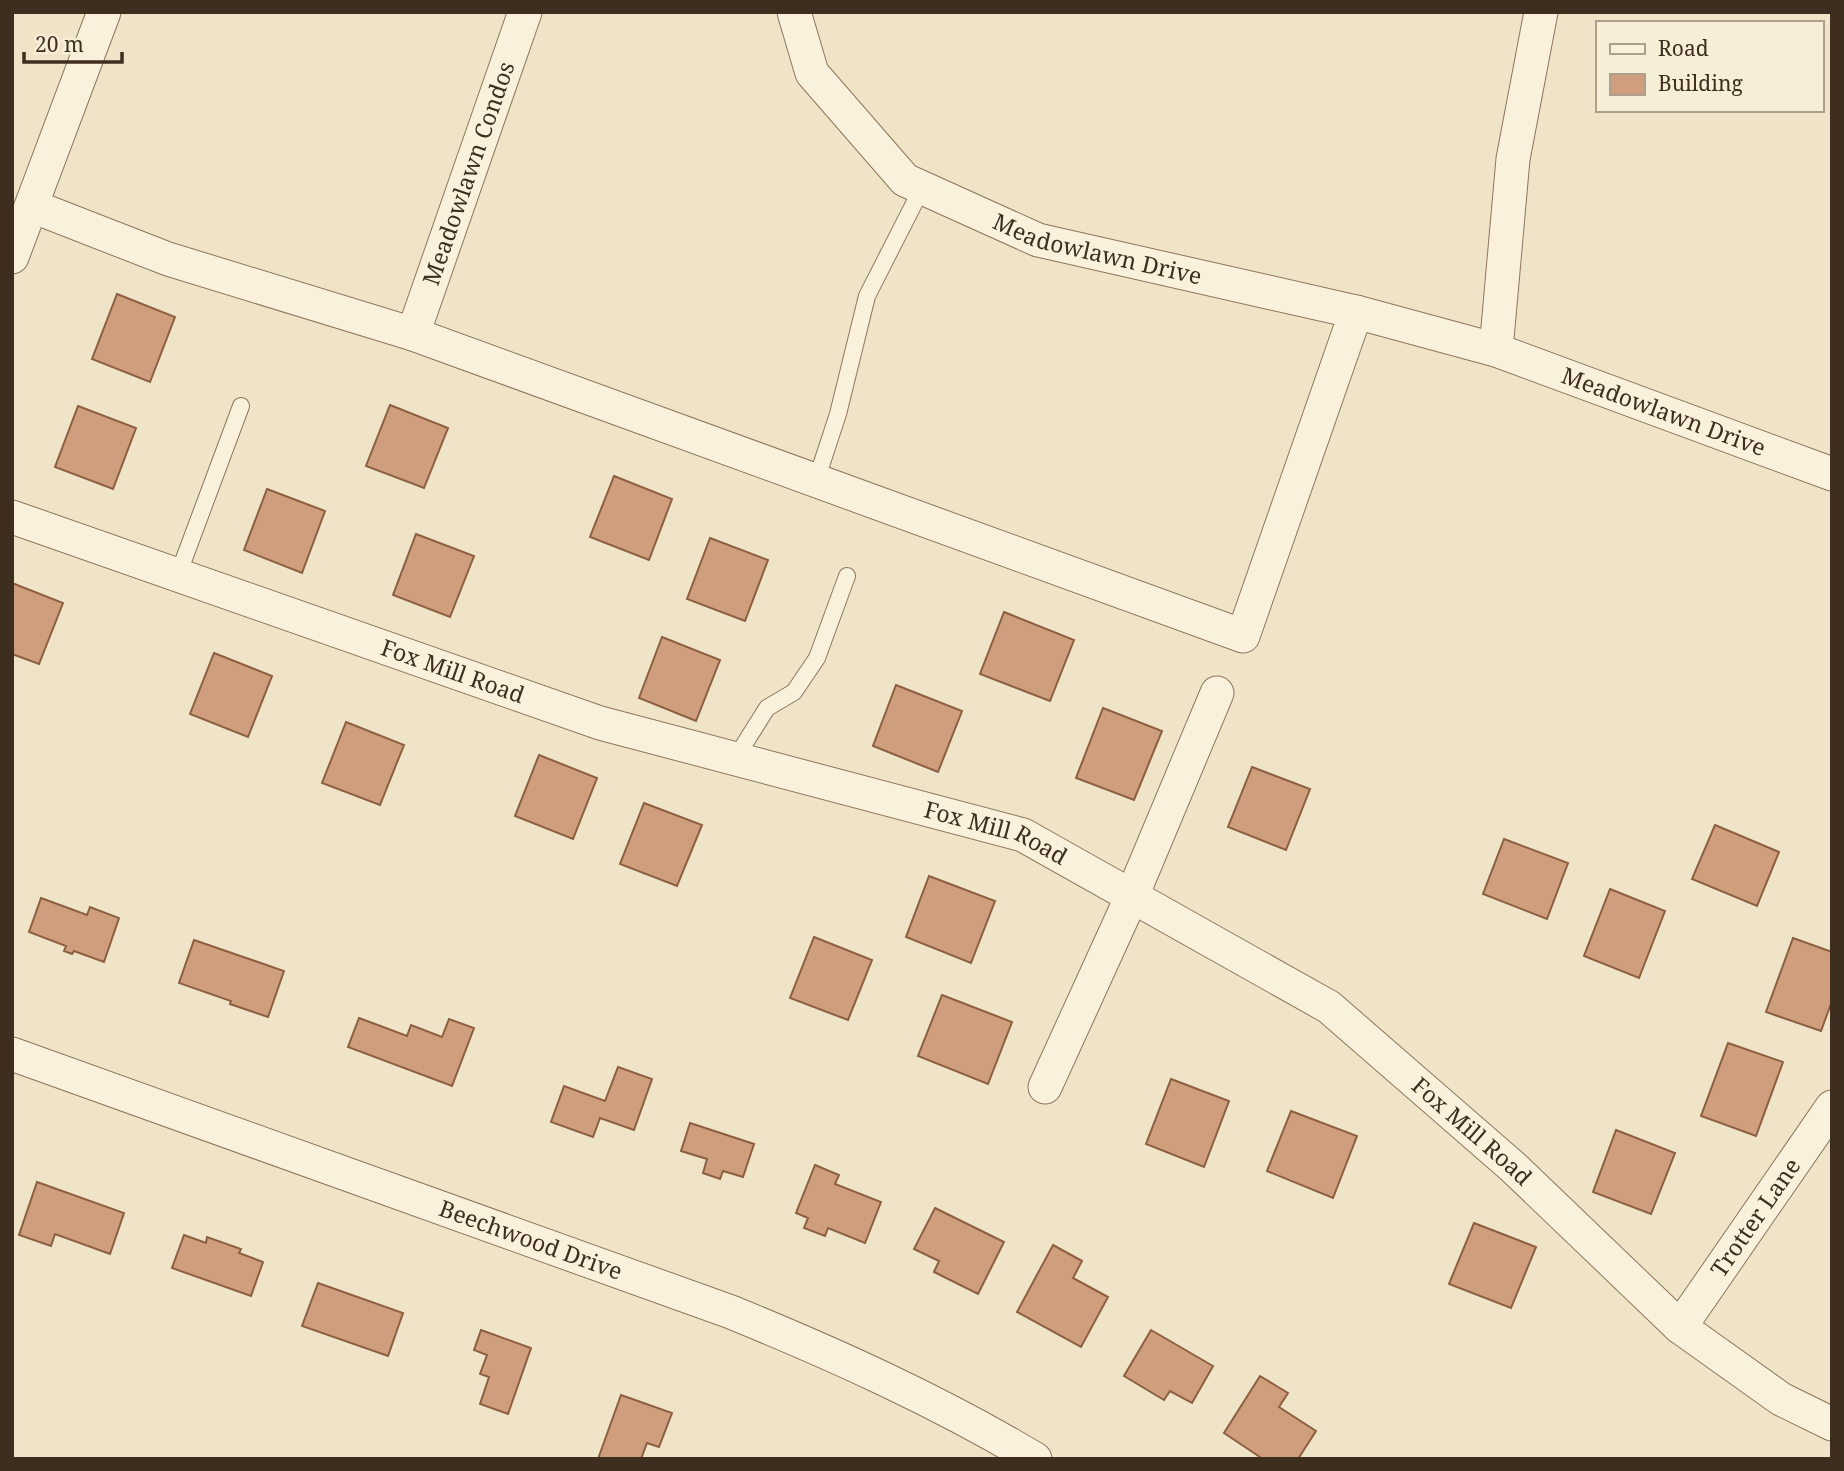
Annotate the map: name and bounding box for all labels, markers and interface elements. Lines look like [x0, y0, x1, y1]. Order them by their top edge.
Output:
scale bar [24, 21, 122, 65]
legend [1596, 21, 1823, 112]
text: 20 m [35, 30, 84, 58]
text: Road [1658, 34, 1709, 62]
street label: Meadowlawn Condos [414, 57, 522, 289]
text: Building [1658, 69, 1743, 97]
street label: Meadowlawn Drive [988, 205, 1205, 292]
street label: Meadowlawn Drive [1557, 359, 1770, 463]
street label: Fox Mill Road [377, 631, 529, 710]
street label: Fox Mill Road [921, 793, 1073, 872]
street label: Fox Mill Road [1405, 1069, 1540, 1192]
street label: Trotter Lane [1702, 1151, 1807, 1283]
street label: Beechwood Drive [435, 1192, 627, 1287]

